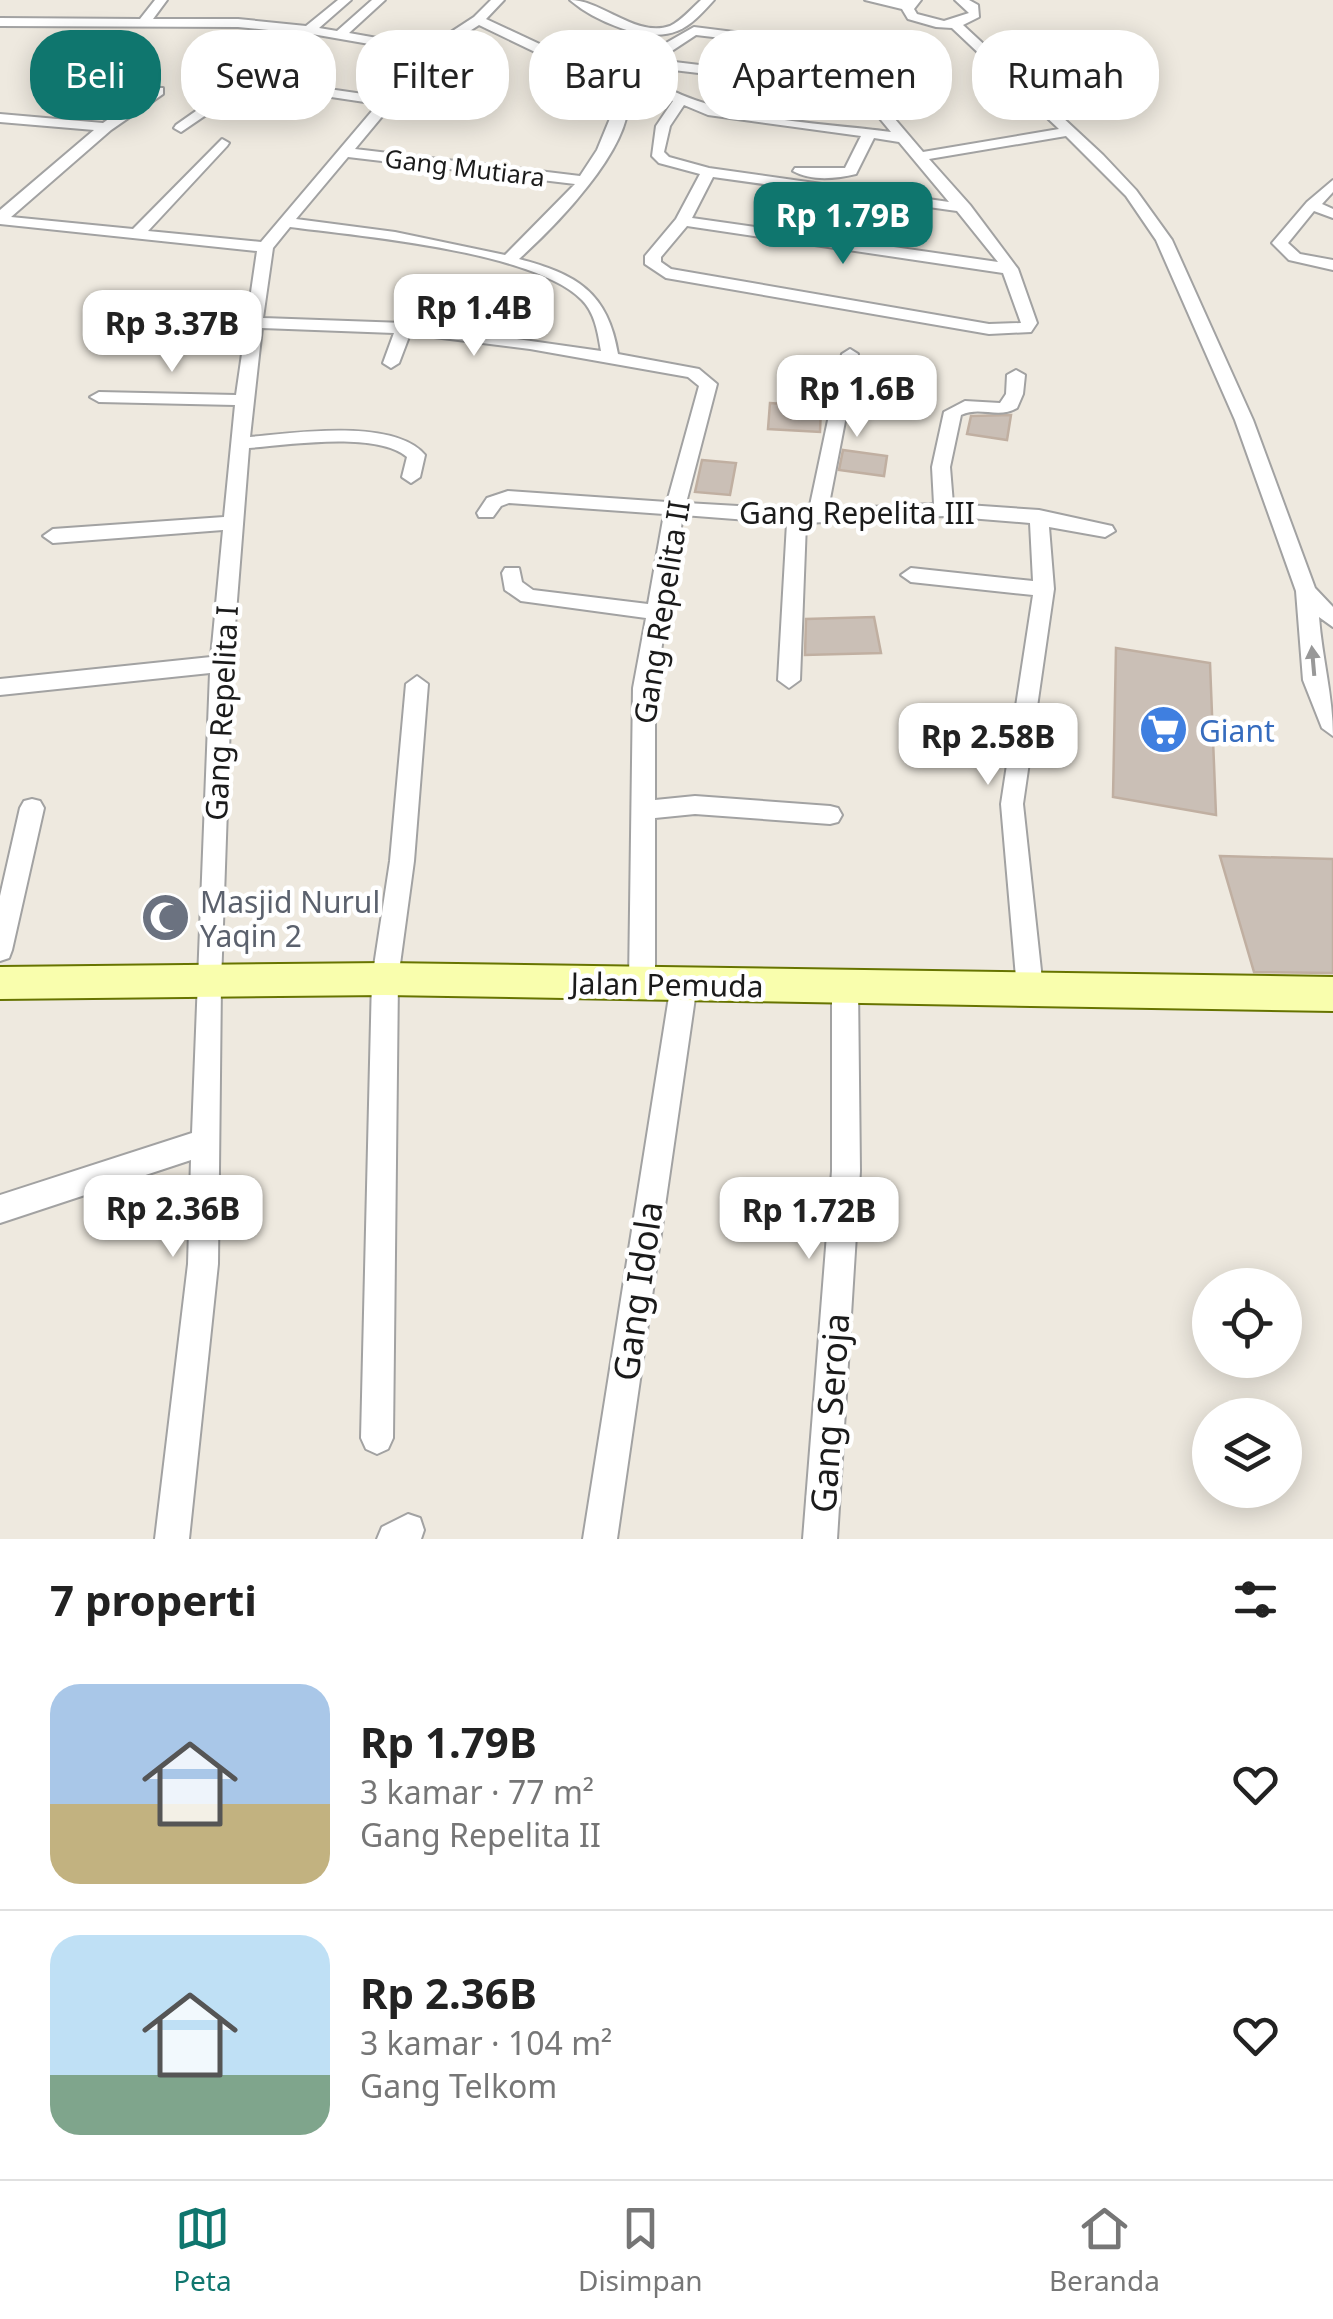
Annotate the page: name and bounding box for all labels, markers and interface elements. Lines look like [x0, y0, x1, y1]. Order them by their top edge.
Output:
chip: Beli [30, 30, 161, 120]
chip: Sewa [181, 30, 336, 120]
chip: Filter [356, 30, 509, 120]
chip: Baru [529, 30, 678, 120]
chip: Apartemen [698, 30, 952, 120]
chip: Rumah [972, 30, 1159, 120]
street label: Gang Mutiara [383, 140, 547, 194]
pin: Rp 1.79B [740, 182, 946, 267]
text: Rp 1.79B [776, 193, 910, 236]
pin: Rp 1.4B [382, 274, 566, 359]
text: Rp 1.4B [416, 285, 532, 328]
pin: Rp 3.37B [69, 290, 275, 375]
text: Rp 3.37B [105, 301, 239, 344]
pin: Rp 1.6B [765, 355, 949, 440]
text: Rp 1.6B [799, 366, 915, 409]
street label: Gang Repelita III [739, 492, 975, 533]
street label: Gang Repelita II [623, 497, 699, 727]
street label: Gang Repelita I [195, 604, 247, 822]
one-way arrow [1304, 645, 1320, 677]
pin: Rp 2.58B [885, 703, 1091, 788]
supermarket icon: Giant [1138, 704, 1190, 756]
place label: Giant [1199, 710, 1275, 751]
text: Rp 2.58B [921, 714, 1055, 757]
place label: Masjid Nurul Yaqin 2 [200, 881, 380, 956]
mosque icon: Masjid Nurul Yaqin 2 [139, 892, 191, 944]
street label: Jalan Pemuda [567, 962, 764, 1006]
pin: Rp 2.36B [70, 1175, 276, 1260]
pin: Rp 1.72B [706, 1177, 912, 1262]
text: Rp 2.36B [106, 1186, 240, 1229]
text: Rp 1.72B [742, 1188, 876, 1231]
street label: Gang Idola [601, 1198, 673, 1384]
map controls [1192, 1268, 1302, 1508]
button: locate [1192, 1268, 1302, 1378]
street label: Gang Seroja [799, 1312, 859, 1514]
button: layers [1192, 1398, 1302, 1508]
text: 7 properti [50, 1571, 257, 1628]
icon: filters [1228, 1572, 1283, 1627]
text: Rp 1.79B [360, 1713, 537, 1770]
icon: home [130, 1724, 250, 1844]
icon: heart [1228, 1757, 1283, 1812]
text: 3 kamar · 77 m² [360, 1770, 594, 1813]
text: Gang Repelita II [360, 1813, 601, 1856]
text: Rp 2.36B [360, 1964, 537, 2021]
icon: home [130, 1975, 250, 2095]
icon: heart [1228, 2008, 1283, 2063]
text: 3 kamar · 104 m² [360, 2021, 612, 2064]
text: Gang Telkom [360, 2064, 557, 2107]
tab: Peta [173, 2201, 232, 2299]
tab: Disimpan [578, 2201, 703, 2299]
tab: Beranda [1049, 2201, 1160, 2299]

